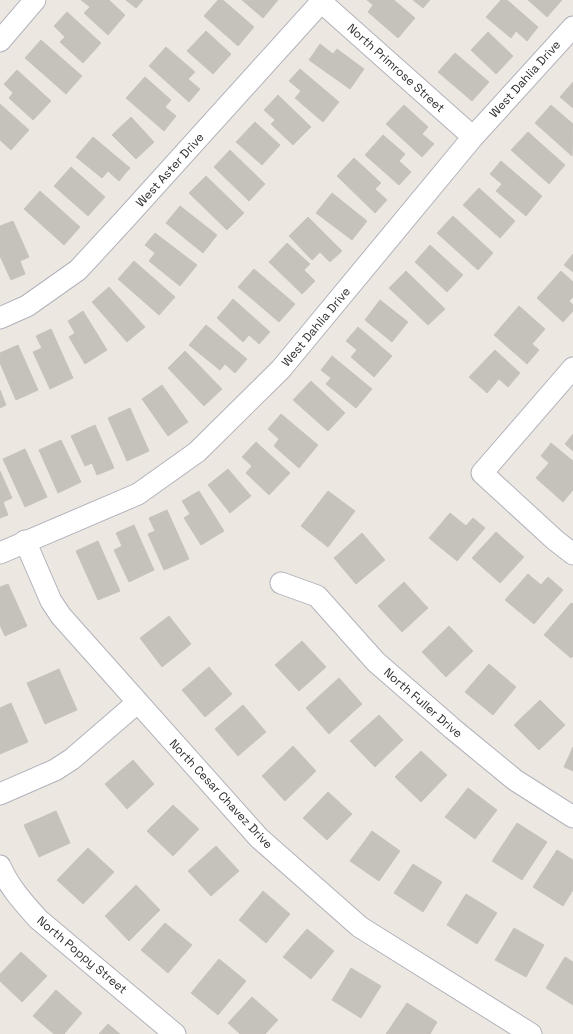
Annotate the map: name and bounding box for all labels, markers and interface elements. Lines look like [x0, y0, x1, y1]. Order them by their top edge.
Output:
street label: North Primrose Street [344, 20, 448, 116]
street label: West Dahlia Drive [486, 37, 564, 121]
street label: West Aster Drive [132, 129, 208, 211]
street label: West Dahlia Drive [278, 284, 354, 370]
street label: North Fuller Drive [380, 664, 466, 742]
street label: North Cesar Chavez Drive [166, 736, 276, 852]
street label: North Poppy Street [34, 913, 130, 997]

